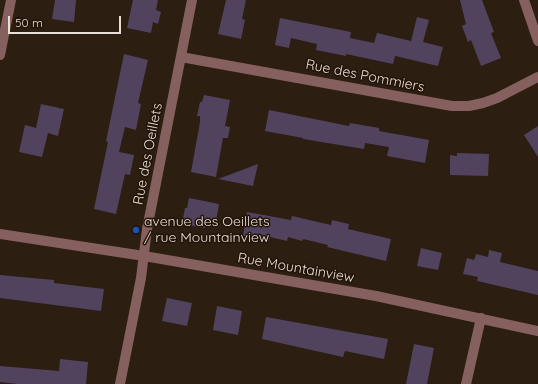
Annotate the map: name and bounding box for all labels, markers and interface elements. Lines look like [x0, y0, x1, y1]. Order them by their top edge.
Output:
scale bar [10, 8, 123, 34]
text: 50 m [15, 15, 43, 30]
street label: Rue des Pommiers [304, 56, 426, 96]
street label: Rue des Oeillets [130, 102, 166, 206]
place label: avenue des Oeillets / rue Mountainview [144, 214, 270, 246]
marker: avenue des Oeillets / rue Mountainview [131, 225, 141, 235]
street label: Rue Mountainview [236, 249, 356, 287]

